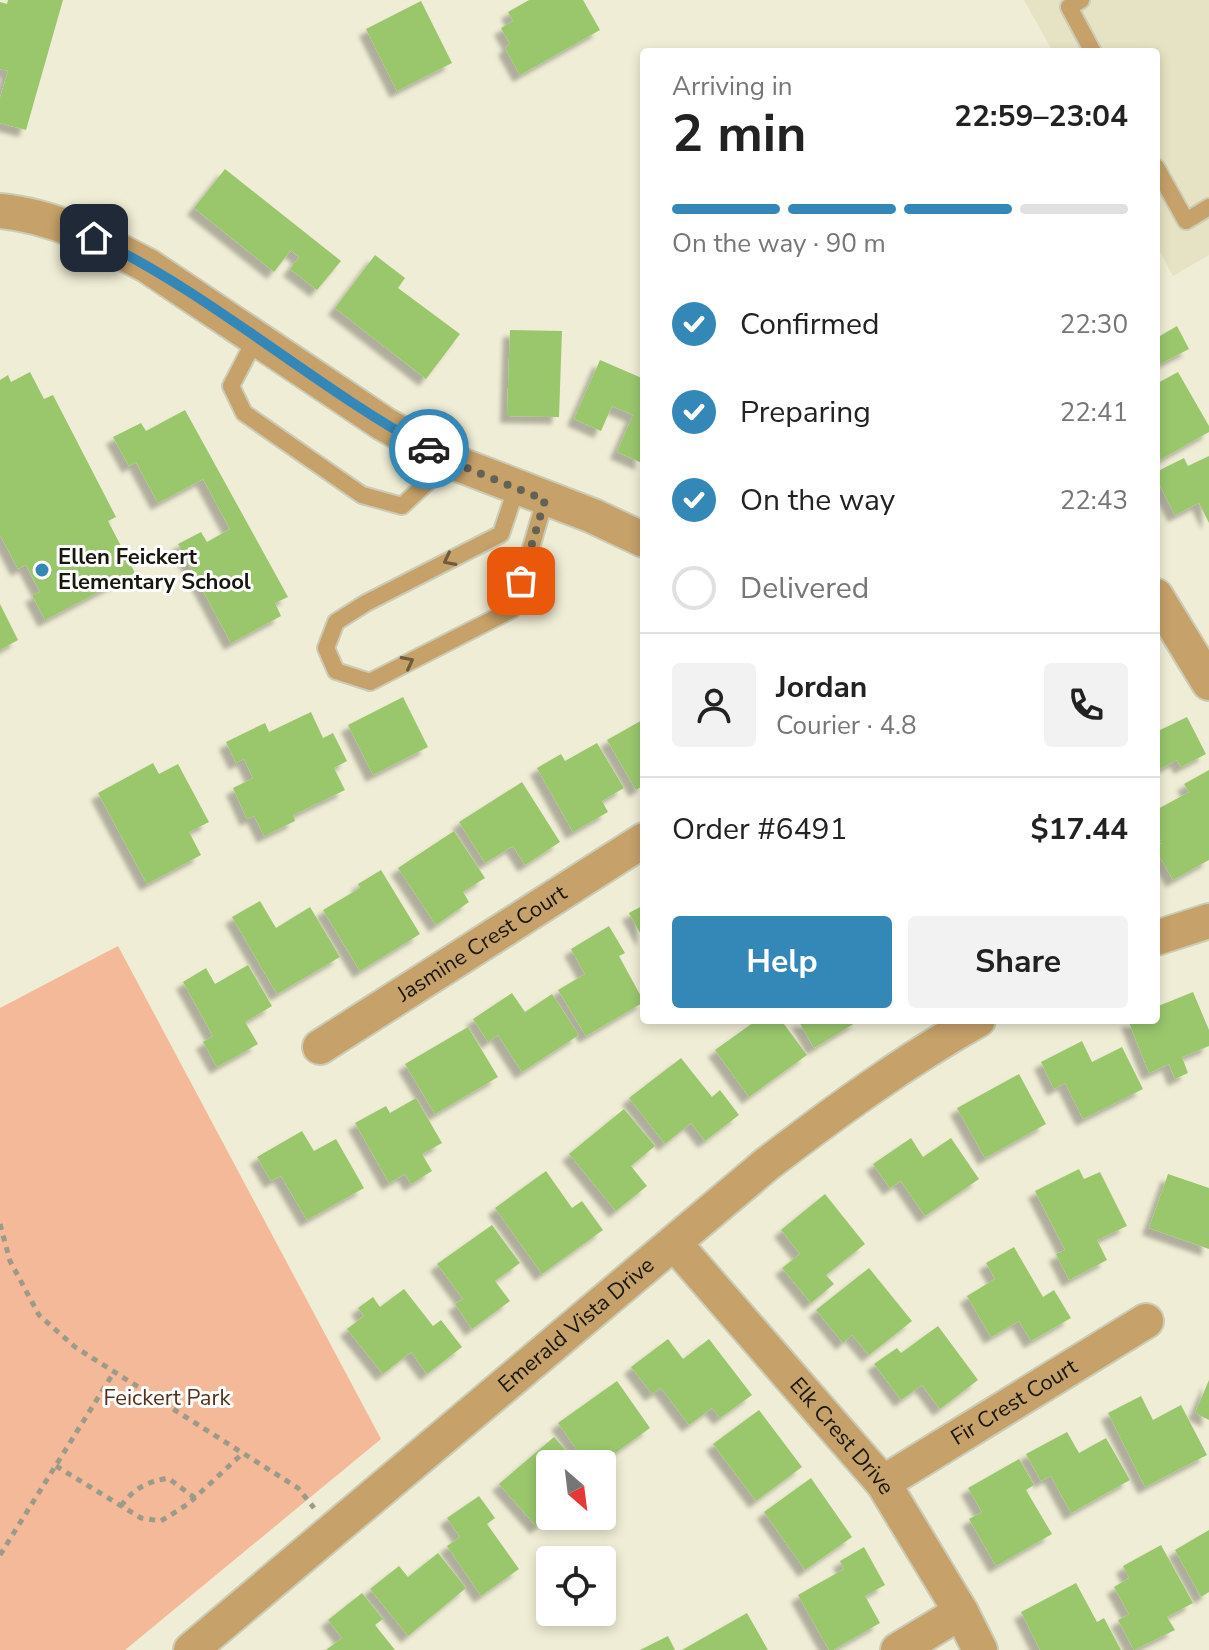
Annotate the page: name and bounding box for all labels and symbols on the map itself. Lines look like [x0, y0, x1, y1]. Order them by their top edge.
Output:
pin [60, 204, 128, 272]
courier [389, 409, 469, 489]
place label: Ellen Feickert Elementary School [58, 542, 251, 597]
pin [487, 547, 555, 615]
one-way arrow [442, 551, 457, 566]
marker: Ellen Feickert Elementary School [33, 561, 51, 579]
one-way arrow [400, 657, 415, 672]
street label: Jasmine Crest Court [390, 878, 573, 1010]
street label: Emerald Vista Drive [492, 1250, 661, 1400]
street label: Fir Crest Court [945, 1352, 1083, 1453]
street label: Elk Crest Drive [783, 1371, 901, 1500]
park label: Feickert Park [104, 1383, 231, 1413]
north arrow [536, 1450, 616, 1530]

